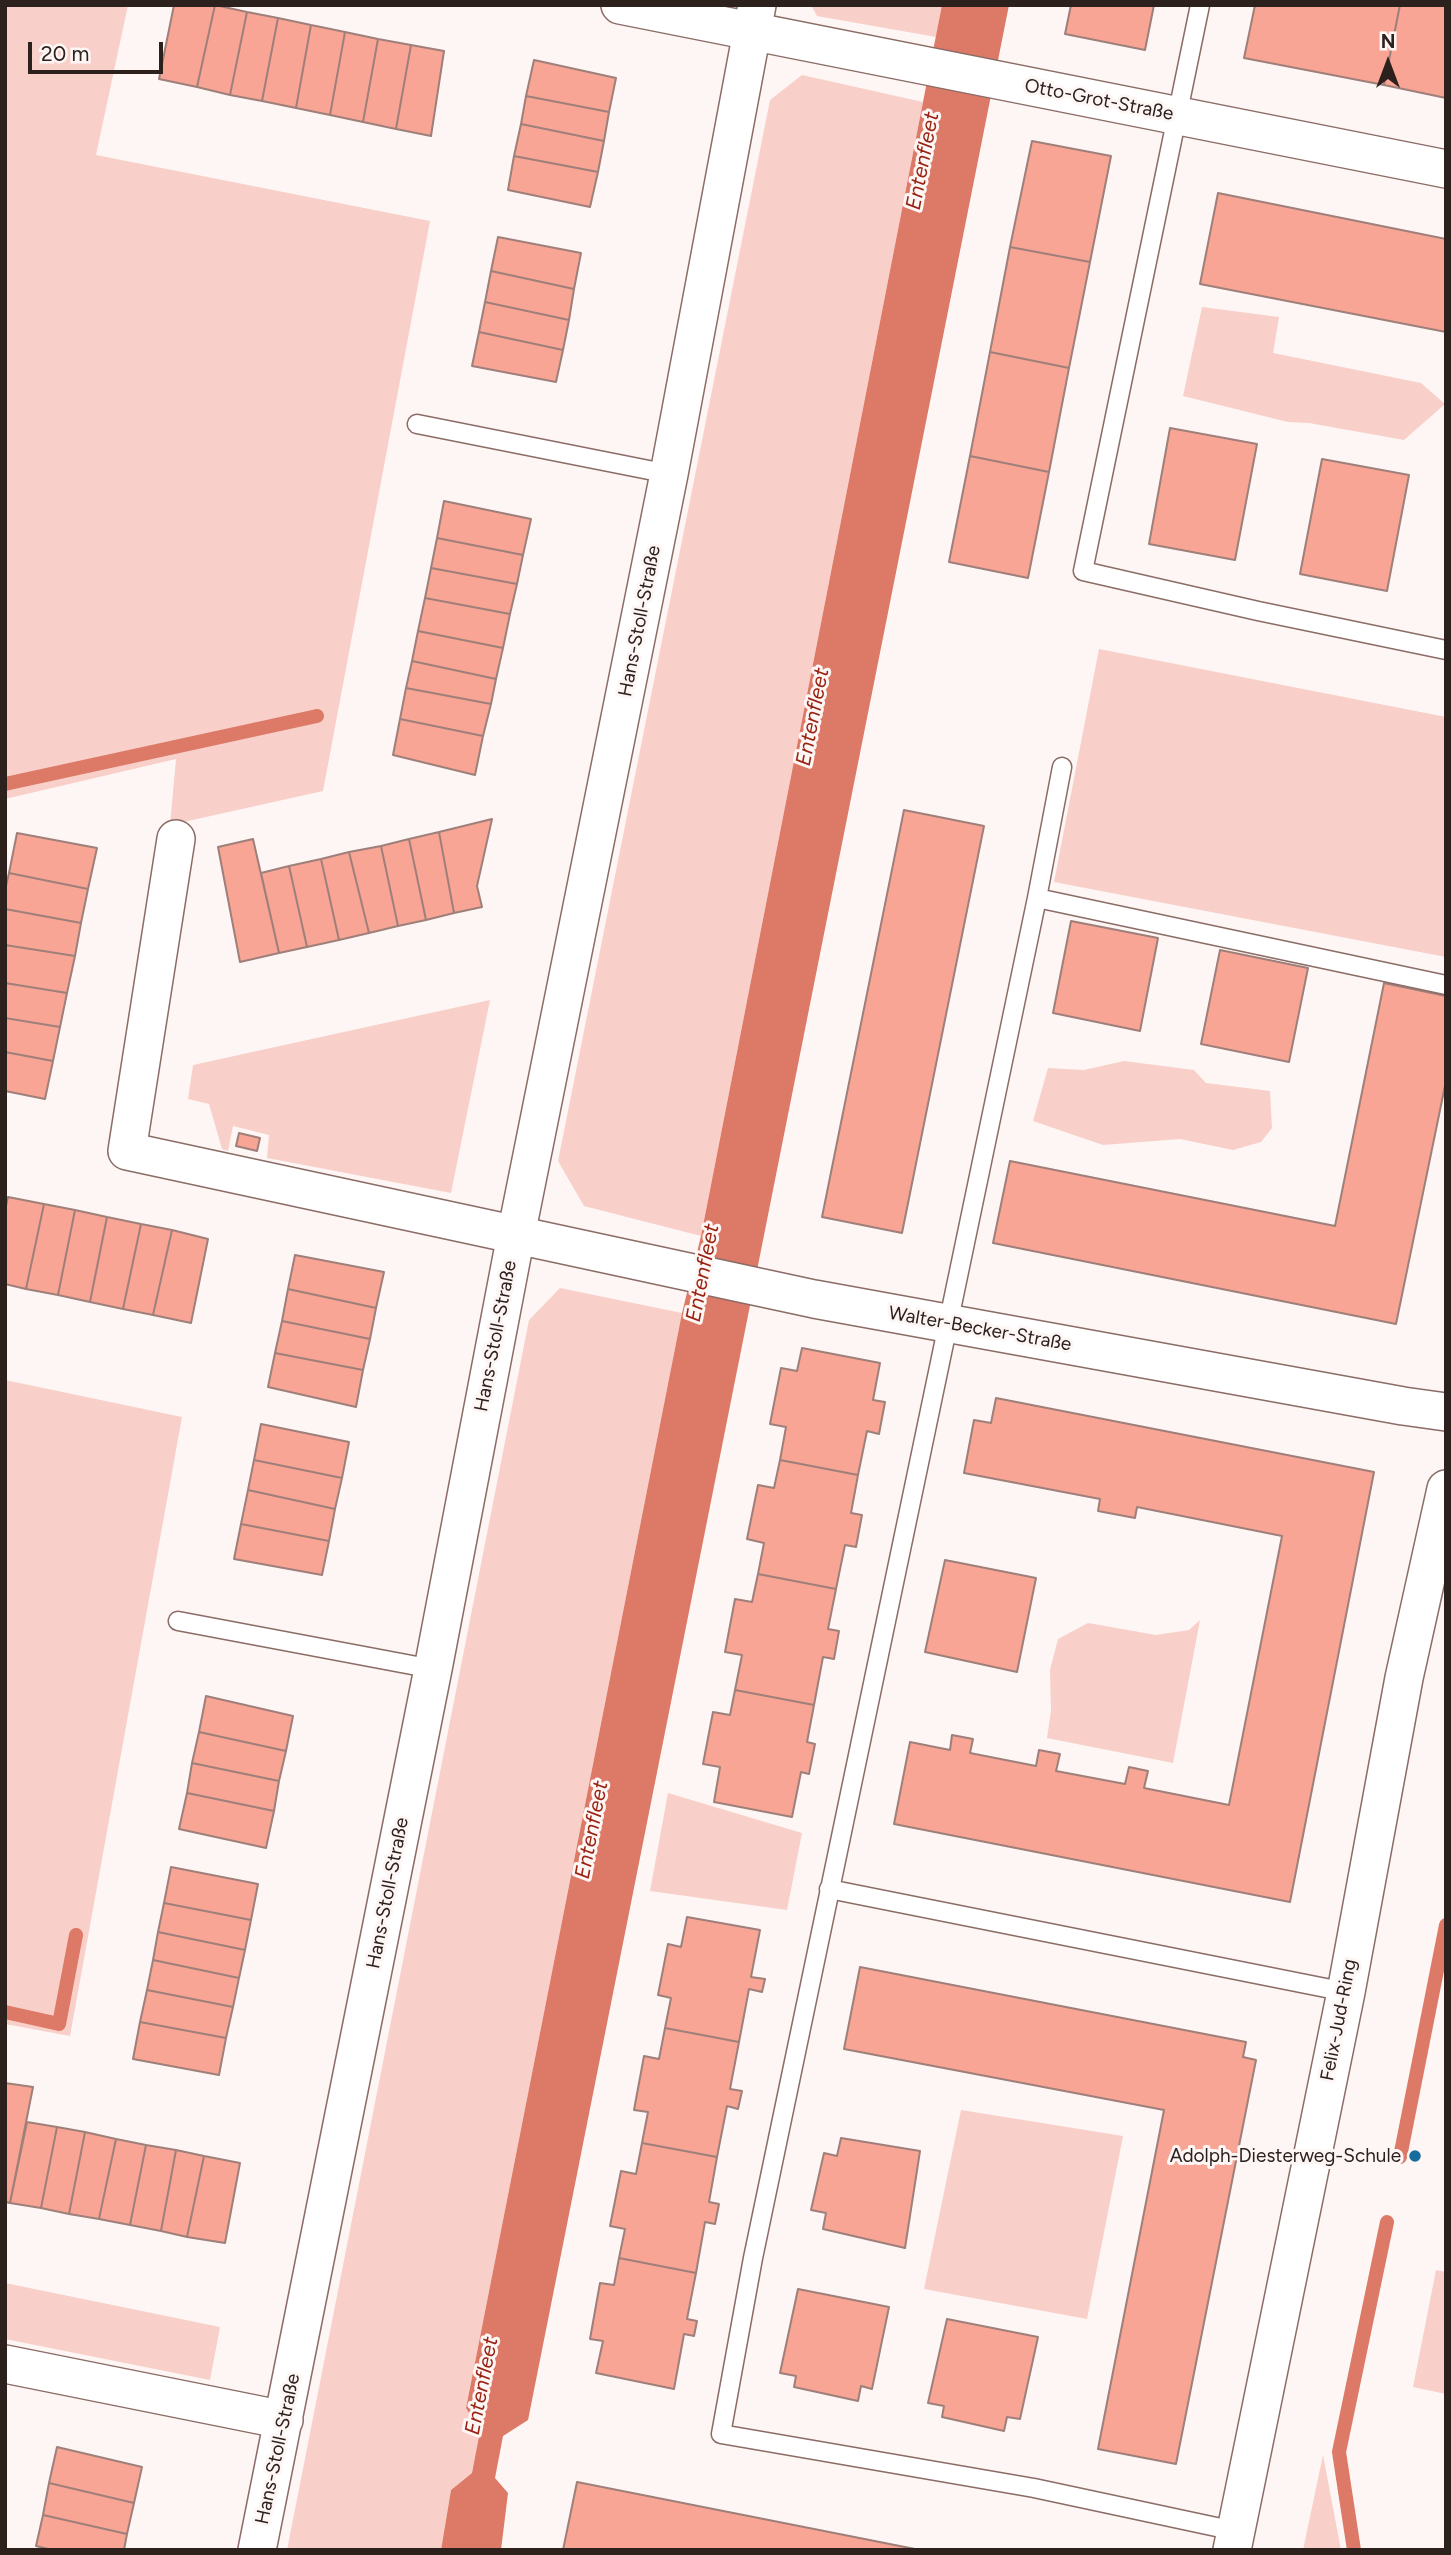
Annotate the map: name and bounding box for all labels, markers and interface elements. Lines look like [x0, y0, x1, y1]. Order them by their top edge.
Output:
scale bar [32, 28, 166, 72]
north arrow [1353, 28, 1423, 98]
text: N [1381, 30, 1395, 53]
text: 20 m [41, 41, 89, 66]
street label: Otto-Grot-Straße [1023, 74, 1175, 126]
water label: Entenfleet [901, 110, 945, 212]
street label: Hans-Stoll-Straße [614, 543, 666, 699]
water label: Entenfleet [791, 666, 835, 768]
water label: Entenfleet [681, 1222, 725, 1324]
street label: Hans-Stoll-Straße [470, 1258, 522, 1414]
street label: Walter-Becker-Straße [887, 1302, 1073, 1356]
water label: Entenfleet [570, 1779, 614, 1881]
street label: Hans-Stoll-Straße [362, 1815, 414, 1971]
street label: Felix-Jud-Ring [1316, 1957, 1362, 2083]
place label: Adolph-Diesterweg-Schule [1170, 2145, 1401, 2167]
marker: Adolph-Diesterweg-Schule [1407, 2148, 1423, 2164]
water label: Entenfleet [460, 2335, 504, 2437]
street label: Hans-Stoll-Straße [251, 2372, 305, 2526]

